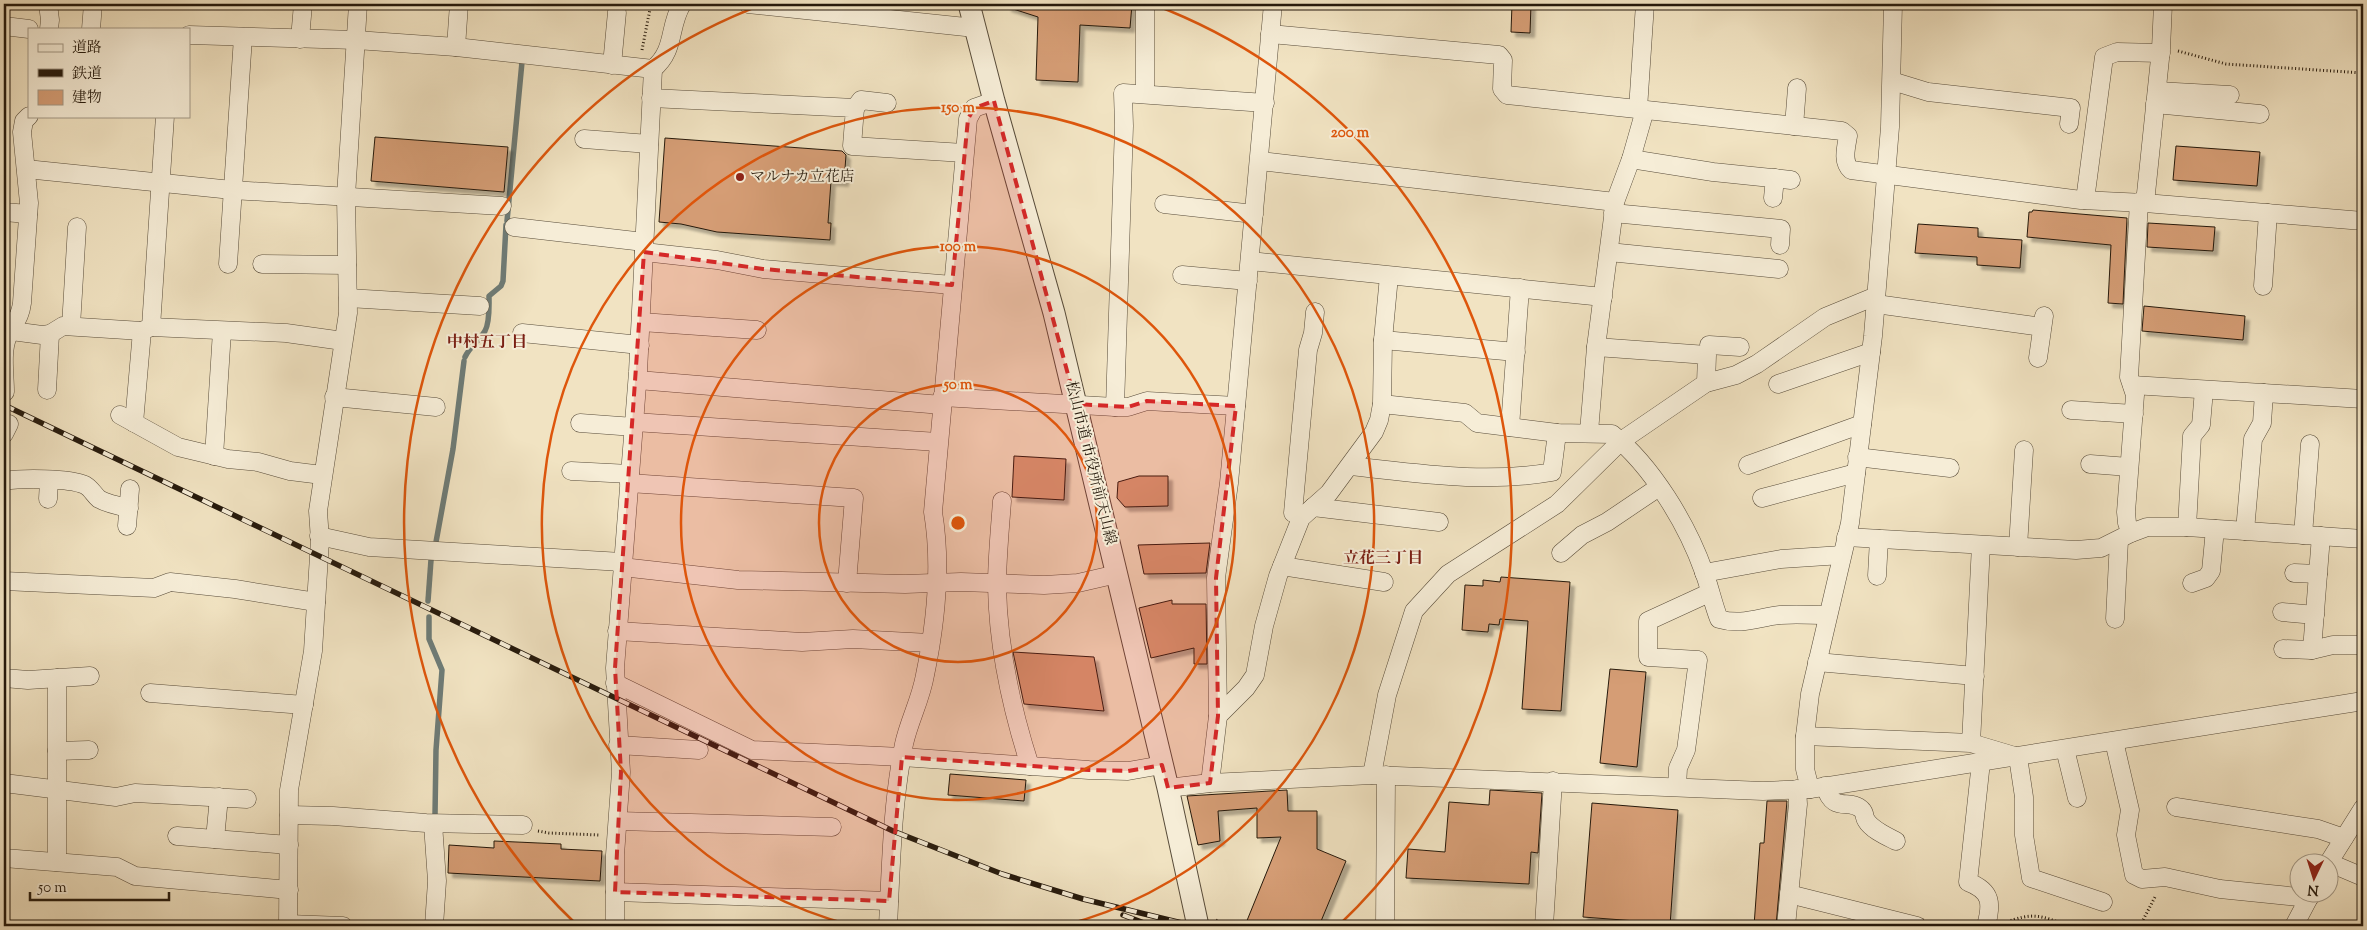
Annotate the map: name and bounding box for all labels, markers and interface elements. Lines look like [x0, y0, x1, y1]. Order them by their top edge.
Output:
legend [28, 28, 190, 118]
text: 道路 [72, 38, 102, 59]
text: 鉄道 [72, 64, 102, 85]
text: 建物 [72, 88, 102, 109]
text: 150 m [941, 98, 975, 119]
text: 200 m [1331, 123, 1370, 144]
place label: マルナカ立花店 [750, 167, 855, 188]
marker: マルナカ立花店 [734, 171, 746, 183]
text: 100 m [940, 237, 977, 258]
district label: 中村五丁目 [447, 332, 527, 355]
text: 50 m [943, 375, 973, 396]
street label: 松山市道 市役所前天山線 [1059, 379, 1121, 547]
centre of rings [949, 514, 967, 532]
district label: 立花三丁目 [1343, 548, 1423, 571]
north arrow [2290, 852, 2340, 902]
scale bar [30, 870, 169, 902]
text: 50 m [37, 878, 67, 899]
text: N [2307, 879, 2320, 899]

